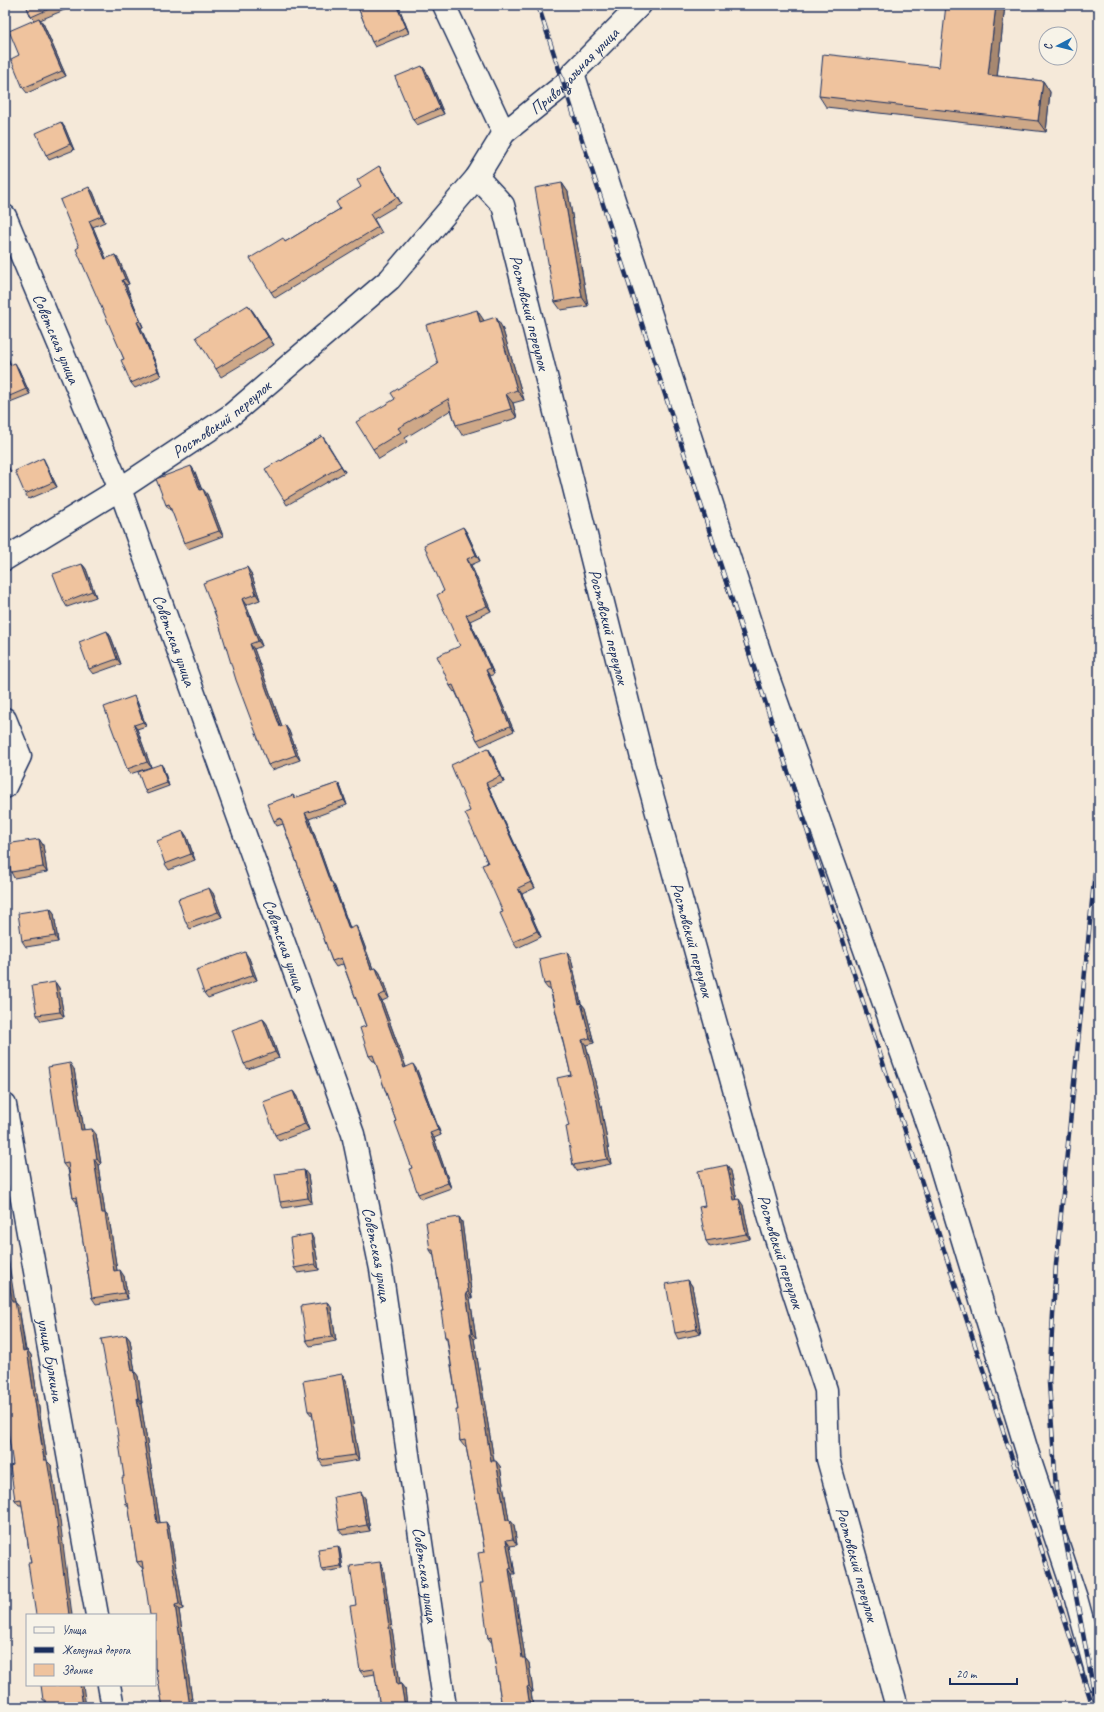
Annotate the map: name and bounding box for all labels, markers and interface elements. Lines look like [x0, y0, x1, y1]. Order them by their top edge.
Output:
street label: Привокзальная улица [526, 22, 624, 119]
north arrow [1038, 26, 1078, 66]
text: С [1041, 42, 1055, 51]
street label: Ростовский переулок [505, 253, 554, 374]
street label: Советская улица [28, 290, 85, 389]
street label: Ростовский переулок [168, 375, 277, 463]
street label: Ростовский переулок [584, 567, 633, 688]
street label: Советская улица [148, 592, 201, 691]
street label: Ростовский переулок [666, 880, 718, 1001]
street label: Советская улица [258, 896, 311, 995]
street label: Ростовский переулок [753, 1192, 809, 1313]
street label: Советская улица [357, 1205, 396, 1305]
street label: улица Булкина [32, 1316, 69, 1405]
street label: Ростовский переулок [831, 1505, 883, 1626]
street label: Советская улица [408, 1526, 443, 1626]
legend [26, 1614, 156, 1686]
text: Улица [62, 1622, 87, 1638]
text: Железная дорога [62, 1642, 131, 1658]
scale bar [950, 1660, 1017, 1686]
text: Здание [62, 1662, 93, 1678]
text: 20 m [956, 1666, 978, 1682]

